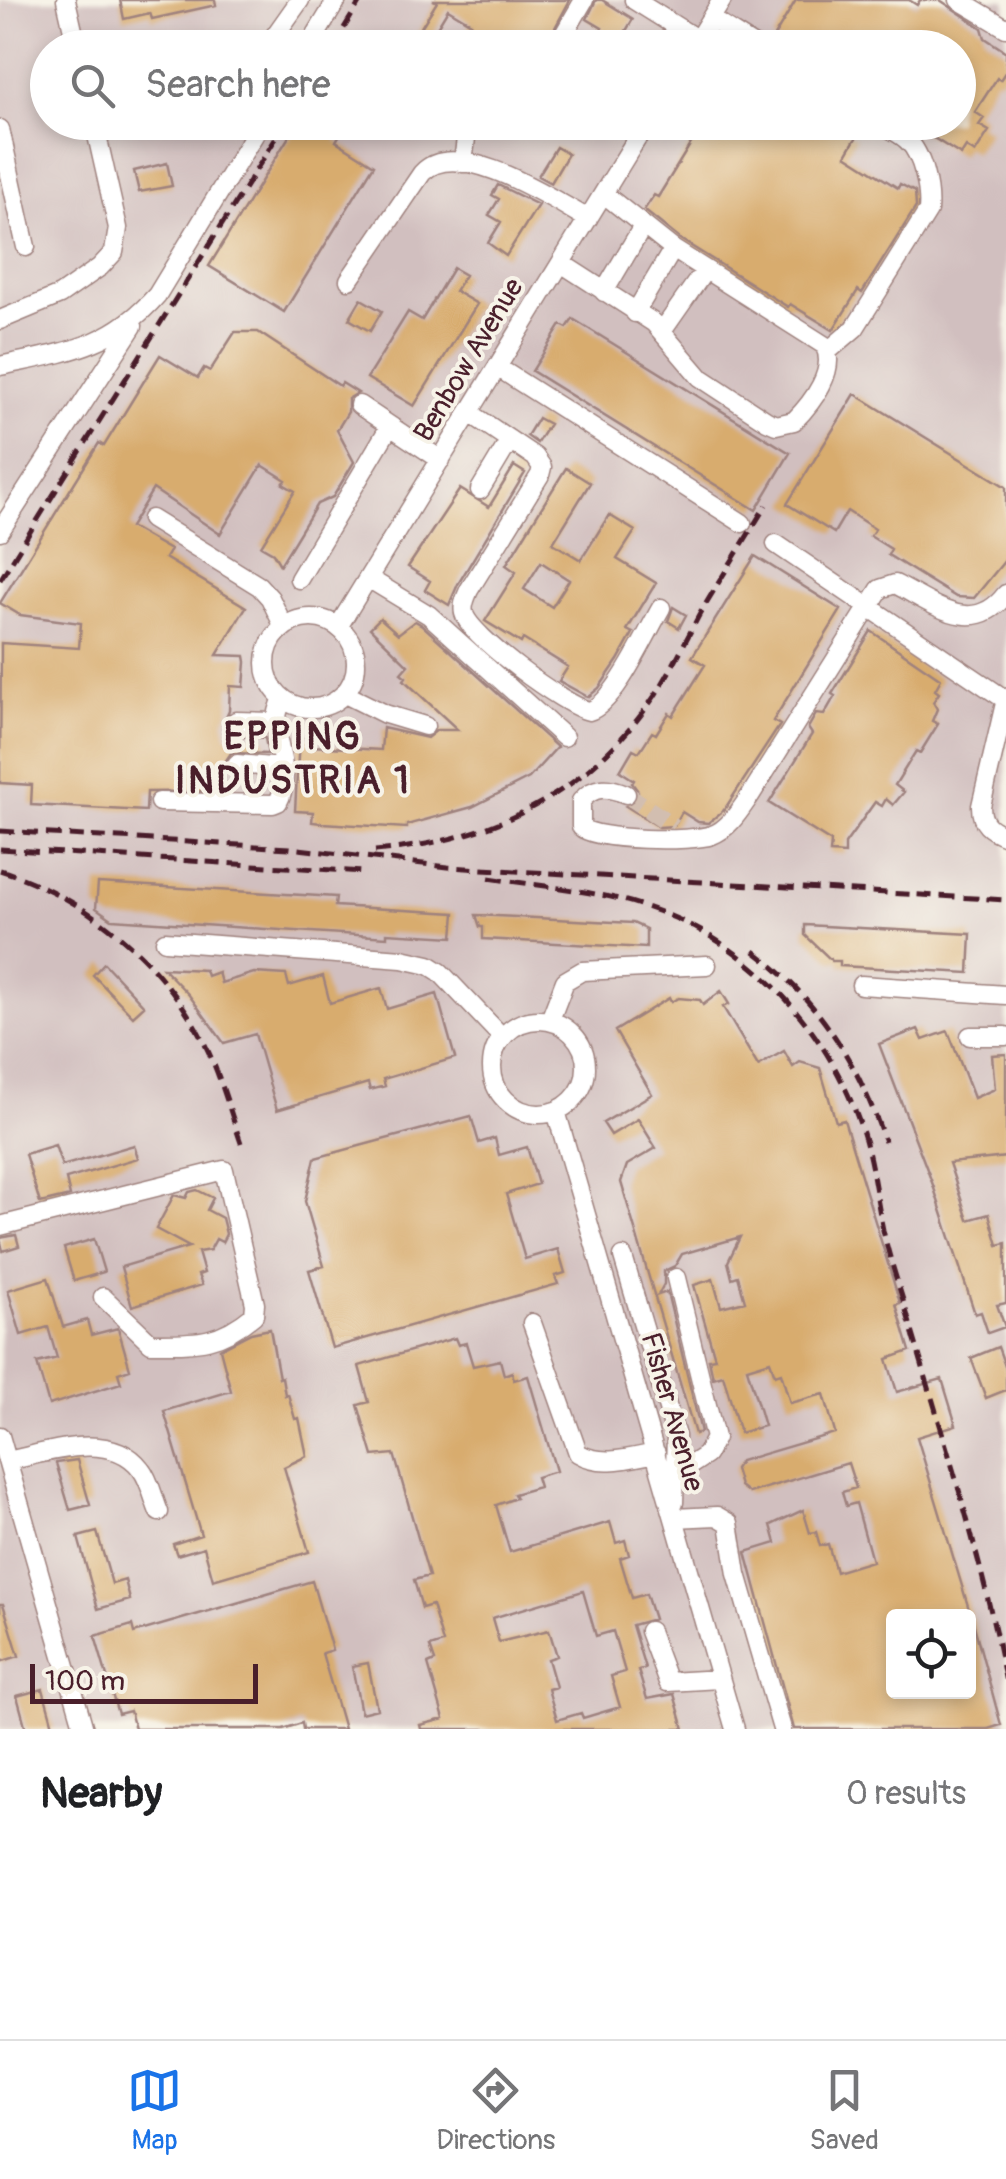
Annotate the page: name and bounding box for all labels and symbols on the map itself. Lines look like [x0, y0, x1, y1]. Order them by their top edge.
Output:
street label: Benbow Avenue [406, 272, 532, 448]
district label: EPPING INDUSTRIA 1 [175, 713, 411, 805]
street label: Fisher Avenue [633, 1329, 711, 1496]
scale bar [30, 1659, 258, 1704]

